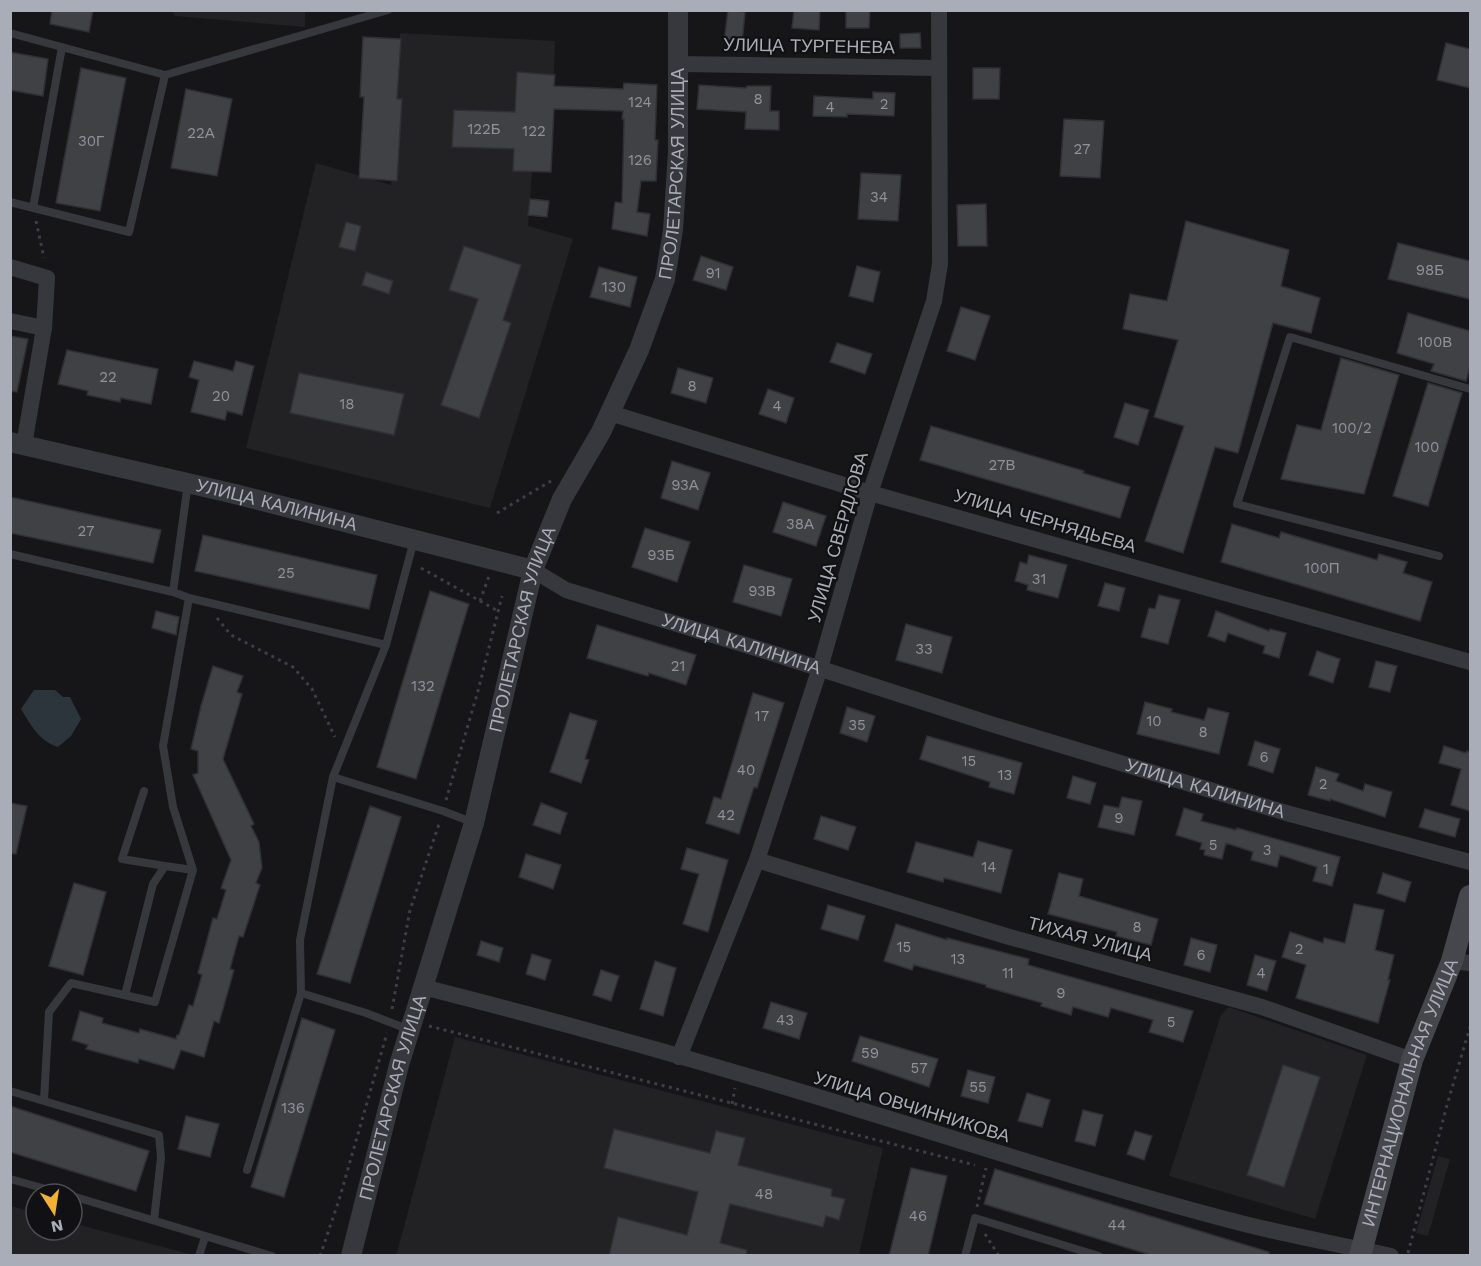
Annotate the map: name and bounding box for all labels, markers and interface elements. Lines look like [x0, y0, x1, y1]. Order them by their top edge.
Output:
street label: УЛИЦА ТУРГЕНЕВА [723, 34, 895, 57]
street label: ПРОЛЕТАРСКАЯ УЛИЦА [654, 68, 688, 281]
house number: 8 [753, 90, 763, 108]
house number: 124 [628, 93, 652, 111]
house number: 2 [880, 95, 888, 113]
house number: 4 [825, 98, 835, 116]
house number: 122Б [467, 120, 501, 138]
house number: 122 [522, 122, 546, 140]
house number: 22А [187, 124, 215, 142]
house number: 30Г [78, 132, 104, 150]
house number: 27 [1074, 140, 1090, 158]
house number: 126 [628, 151, 652, 169]
house number: 34 [870, 188, 888, 206]
house number: 98Б [1416, 261, 1444, 279]
house number: 91 [705, 264, 721, 282]
house number: 130 [602, 278, 626, 296]
house number: 100В [1418, 333, 1452, 351]
house number: 22 [99, 368, 117, 386]
house number: 8 [687, 377, 697, 395]
house number: 20 [212, 387, 230, 405]
house number: 18 [339, 395, 355, 413]
house number: 4 [772, 397, 782, 415]
house number: 100/2 [1332, 419, 1372, 437]
house number: 100 [1415, 438, 1439, 456]
street label: УЛИЦА СВЕРДЛОВА [803, 449, 872, 624]
house number: 27В [989, 456, 1015, 474]
street label: УЛИЦА КАЛИНИНА [194, 474, 360, 535]
house number: 93А [671, 476, 699, 494]
street label: УЛИЦА ЧЕРНЯДЬЕВА [952, 484, 1139, 557]
house number: 38А [786, 515, 814, 533]
house number: 27 [78, 522, 94, 540]
street label: ПРОЛЕТАРСКАЯ УЛИЦА [485, 523, 560, 734]
house number: 93Б [647, 546, 675, 564]
house number: 100П [1304, 559, 1340, 577]
house number: 25 [277, 564, 295, 582]
house number: 31 [1032, 570, 1046, 588]
house number: 93В [748, 582, 776, 600]
street label: УЛИЦА КАЛИНИНА [659, 609, 824, 678]
house number: 33 [915, 640, 933, 658]
house number: 21 [671, 657, 685, 675]
house number: 132 [411, 677, 435, 695]
house number: 17 [755, 707, 769, 725]
house number: 10 [1146, 712, 1162, 730]
house number: 35 [848, 716, 866, 734]
house number: 8 [1198, 723, 1208, 741]
house number: 6 [1259, 748, 1269, 766]
house number: 15 [962, 752, 976, 770]
street label: УЛИЦА КАЛИНИНА [1123, 754, 1288, 822]
house number: 40 [737, 761, 755, 779]
house number: 13 [998, 766, 1012, 784]
house number: 2 [1319, 775, 1327, 793]
house number: 42 [717, 806, 735, 824]
house number: 9 [1114, 809, 1124, 827]
house number: 5 [1209, 836, 1217, 854]
house number: 3 [1263, 841, 1271, 859]
house number: 14 [981, 858, 997, 876]
house number: 1 [1323, 860, 1329, 878]
street label: ТИХАЯ УЛИЦА [1026, 912, 1155, 965]
house number: 8 [1132, 918, 1142, 936]
house number: 15 [897, 938, 911, 956]
house number: 2 [1295, 940, 1303, 958]
house number: 6 [1196, 946, 1206, 964]
house number: 13 [951, 950, 965, 968]
street label: ИНТЕРНАЦИОНАЛЬНАЯ УЛИЦА [1357, 955, 1462, 1229]
house number: 11 [1002, 964, 1014, 982]
house number: 4 [1256, 964, 1266, 982]
house number: 9 [1056, 984, 1066, 1002]
street label: ПРОЛЕТАРСКАЯ УЛИЦА [354, 992, 430, 1202]
house number: 43 [776, 1011, 794, 1029]
house number: 5 [1167, 1013, 1175, 1031]
house number: 59 [861, 1044, 879, 1062]
house number: 57 [910, 1059, 928, 1077]
street label: УЛИЦА ОВЧИННИКОВА [812, 1067, 1013, 1146]
house number: 55 [969, 1078, 987, 1096]
house number: 136 [281, 1099, 305, 1117]
north arrow [24, 1182, 84, 1242]
house number: 48 [755, 1185, 773, 1203]
house number: 46 [909, 1207, 927, 1225]
text: N [49, 1216, 65, 1237]
house number: 44 [1108, 1216, 1126, 1234]

